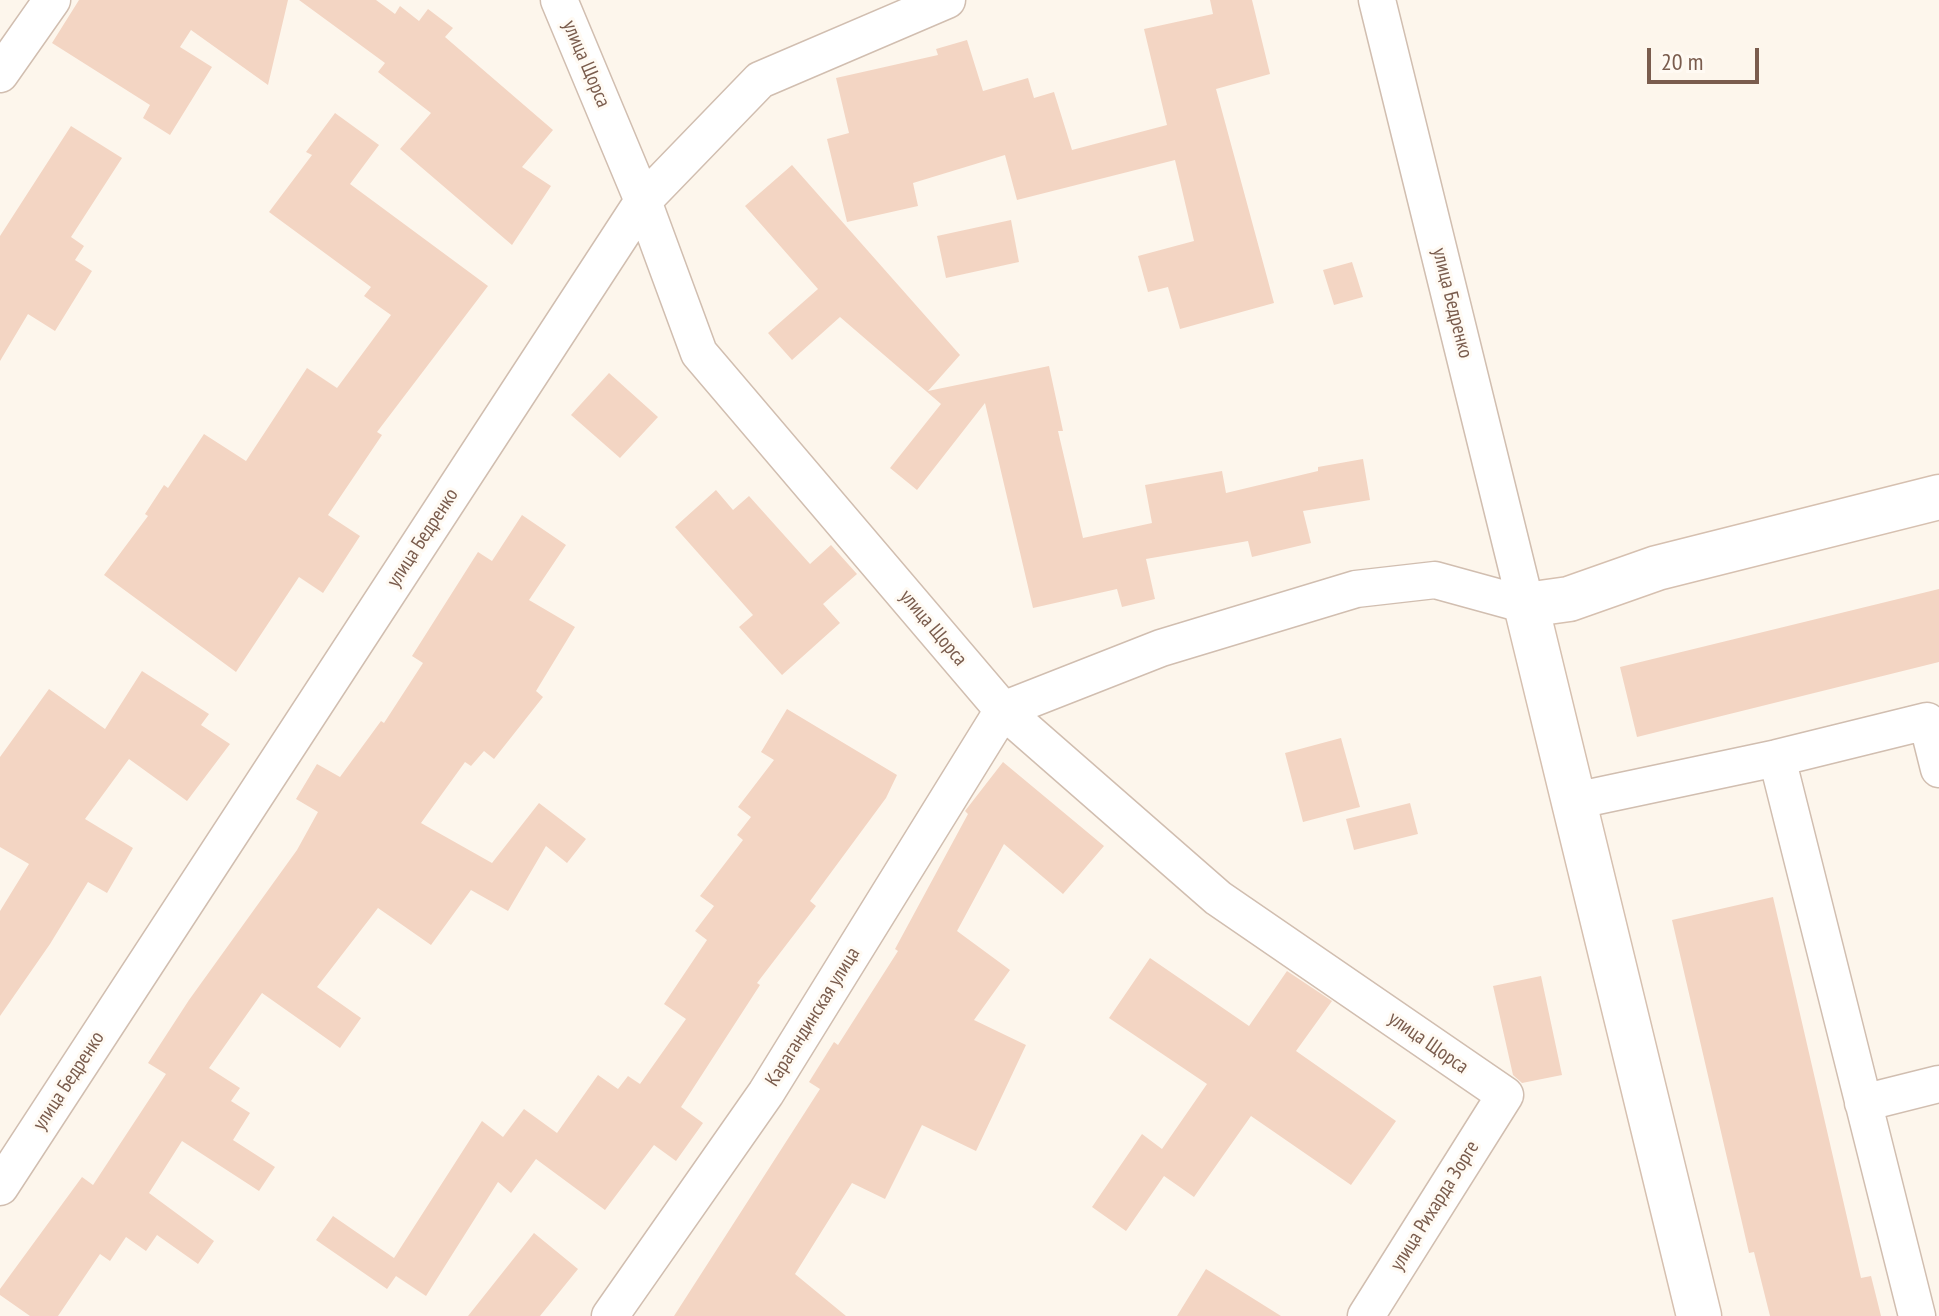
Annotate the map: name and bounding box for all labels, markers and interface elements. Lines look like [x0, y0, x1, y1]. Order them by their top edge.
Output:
street label: улица Щорса [557, 17, 615, 111]
scale bar [1651, 32, 1763, 82]
text: 20 m [1661, 46, 1703, 77]
street label: улица Бедренко [1427, 245, 1477, 361]
street label: улица Бедренко [382, 484, 464, 592]
street label: улица Щорса [894, 585, 972, 671]
street label: Карагандинская улица [761, 943, 865, 1091]
street label: улица Щорса [1383, 1007, 1473, 1079]
street label: улица Бедренко [28, 1027, 110, 1135]
street label: улица Рихарда Зорге [1385, 1137, 1485, 1275]

